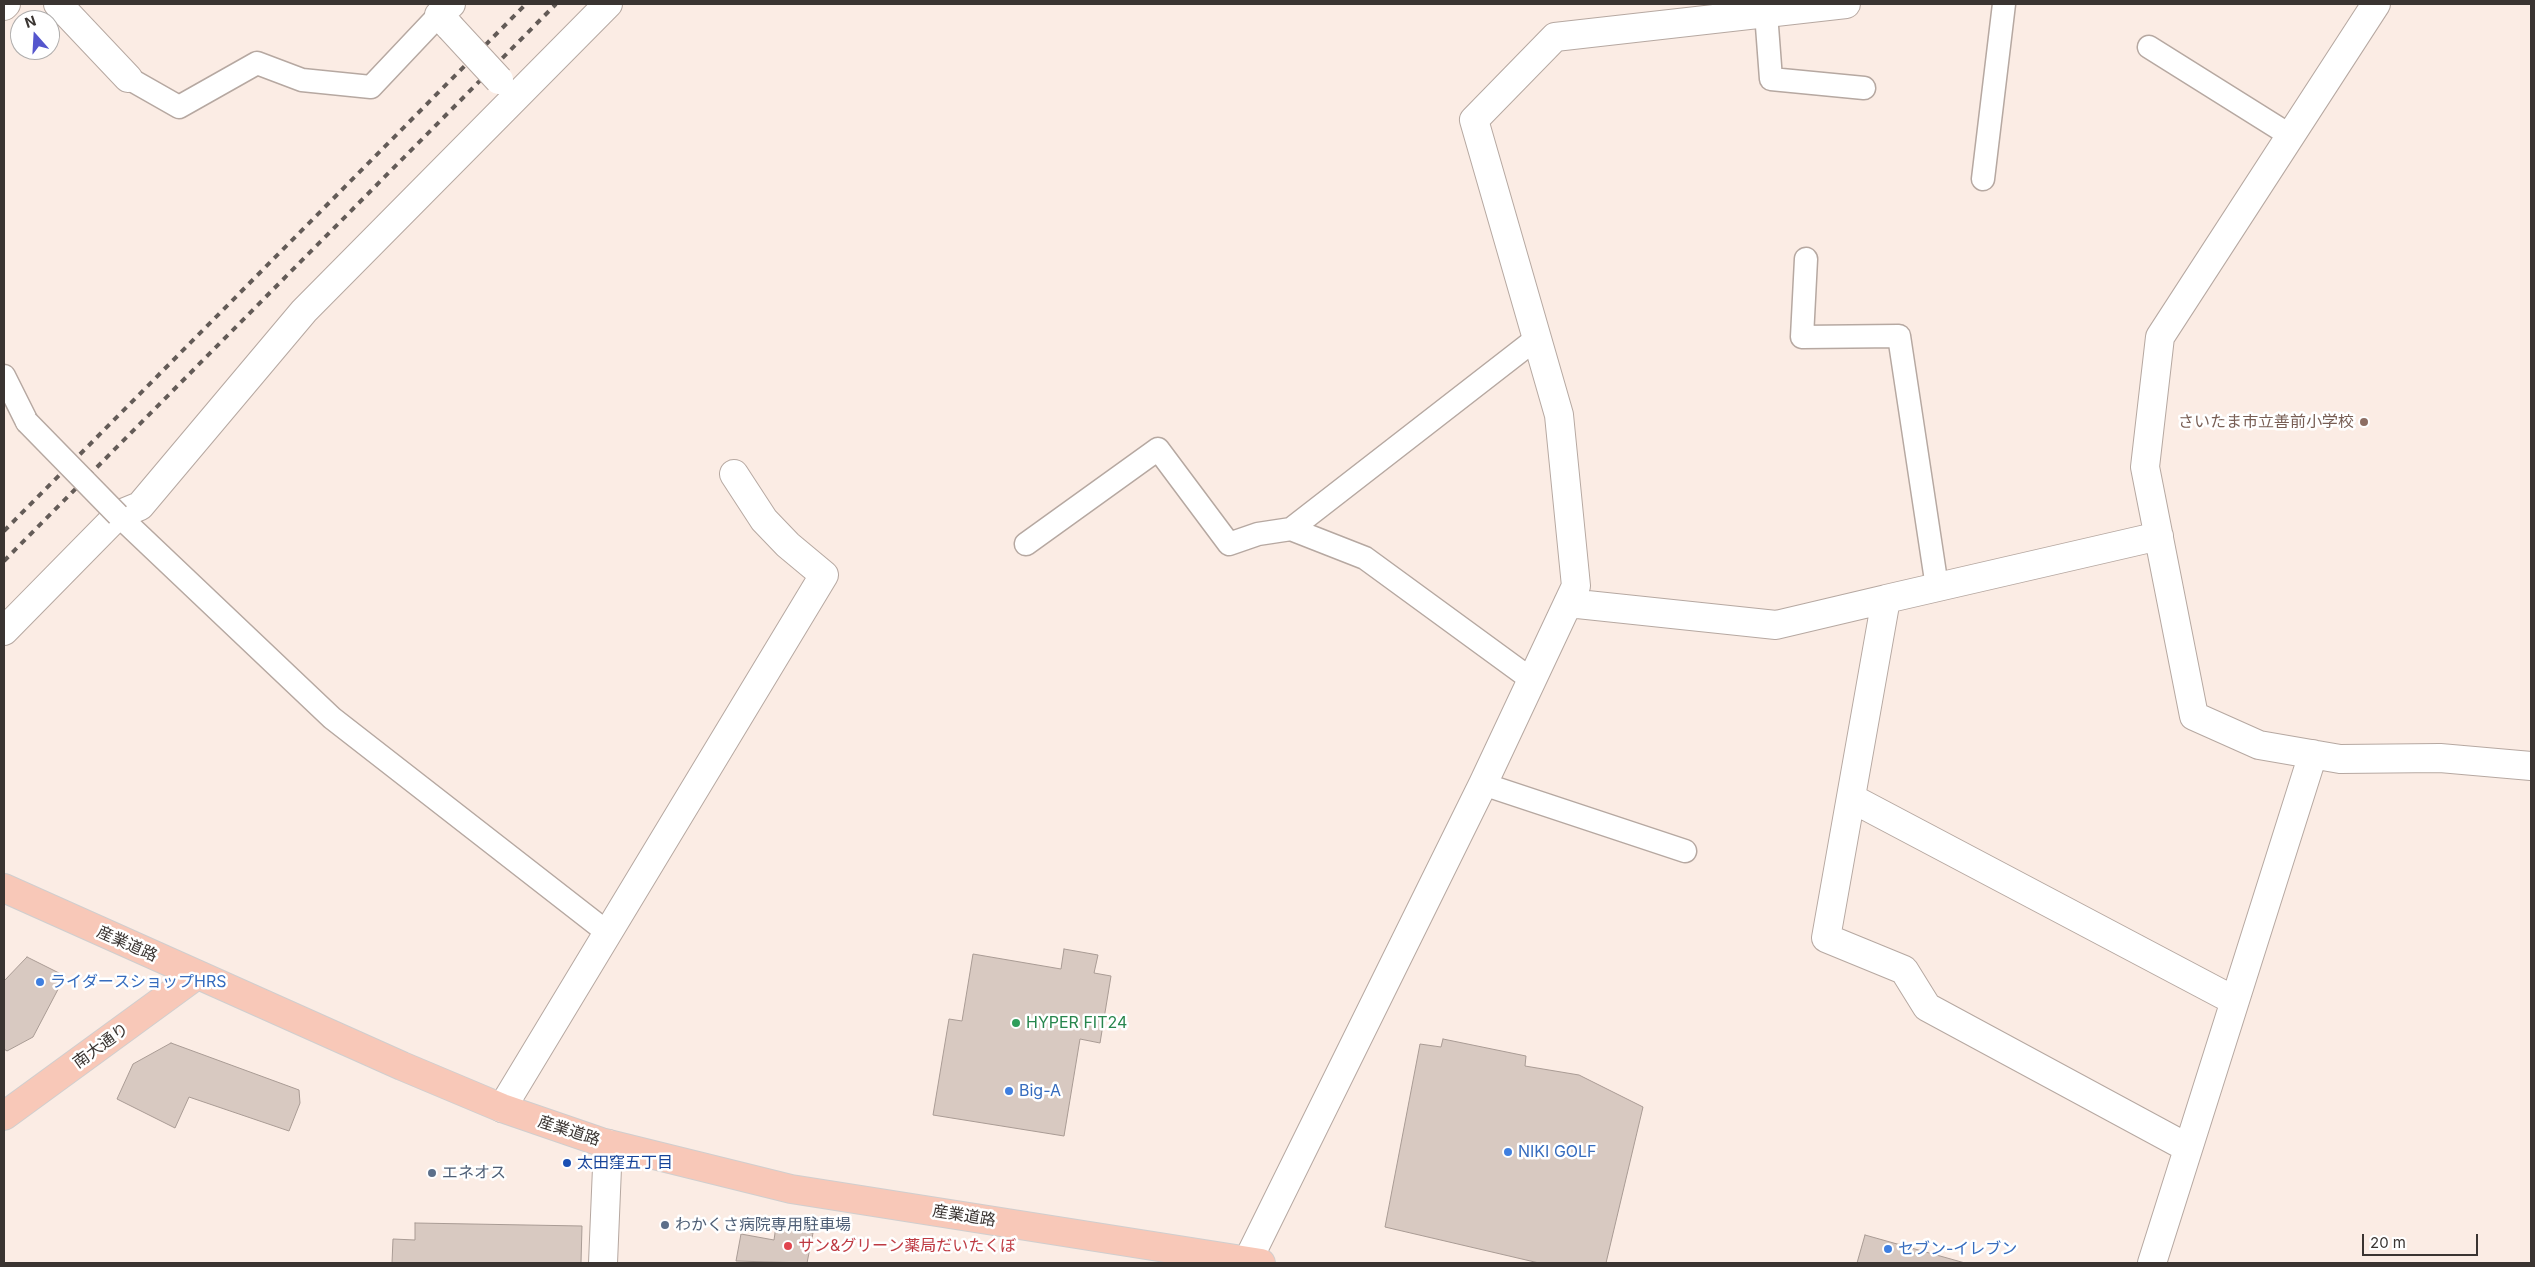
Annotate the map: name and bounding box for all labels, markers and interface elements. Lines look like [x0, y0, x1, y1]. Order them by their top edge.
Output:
north arrow [10, 10, 60, 60]
text: N [22, 12, 38, 31]
place label: さいたま市立善前小学校 [2178, 412, 2354, 432]
marker: さいたま市立善前小学校 [2358, 416, 2370, 428]
street label: 産業道路 [94, 922, 160, 966]
place label: ライダースショップHRS [50, 972, 226, 992]
marker: ライダースショップHRS [34, 976, 46, 988]
place label: HYPER FIT24 [1026, 1013, 1127, 1033]
marker: HYPER FIT24 [1010, 1017, 1022, 1029]
street label: 南大通り [69, 1019, 133, 1073]
place label: Big-A [1019, 1081, 1061, 1101]
marker: Big-A [1003, 1085, 1015, 1097]
street label: 産業道路 [536, 1112, 602, 1150]
place label: NIKI GOLF [1518, 1142, 1597, 1162]
marker: NIKI GOLF [1502, 1146, 1514, 1158]
place label: 太田窪五丁目 [577, 1153, 673, 1173]
marker: 太田窪五丁目 [561, 1157, 573, 1169]
place label: エネオス [442, 1163, 506, 1183]
marker: エネオス [426, 1167, 438, 1179]
street label: 産業道路 [931, 1202, 997, 1230]
place label: わかくさ病院専用駐車場 [675, 1215, 851, 1235]
marker: わかくさ病院専用駐車場 [659, 1219, 671, 1231]
scale bar [2365, 1224, 2481, 1256]
text: 20 m [2370, 1233, 2406, 1252]
place label: サン&グリーン薬局だいたくぼ [798, 1236, 1016, 1256]
place label: セブン-イレブン [1898, 1239, 2017, 1259]
marker: サン&グリーン薬局だいたくぼ [782, 1240, 794, 1252]
marker: セブン-イレブン [1882, 1243, 1894, 1255]

